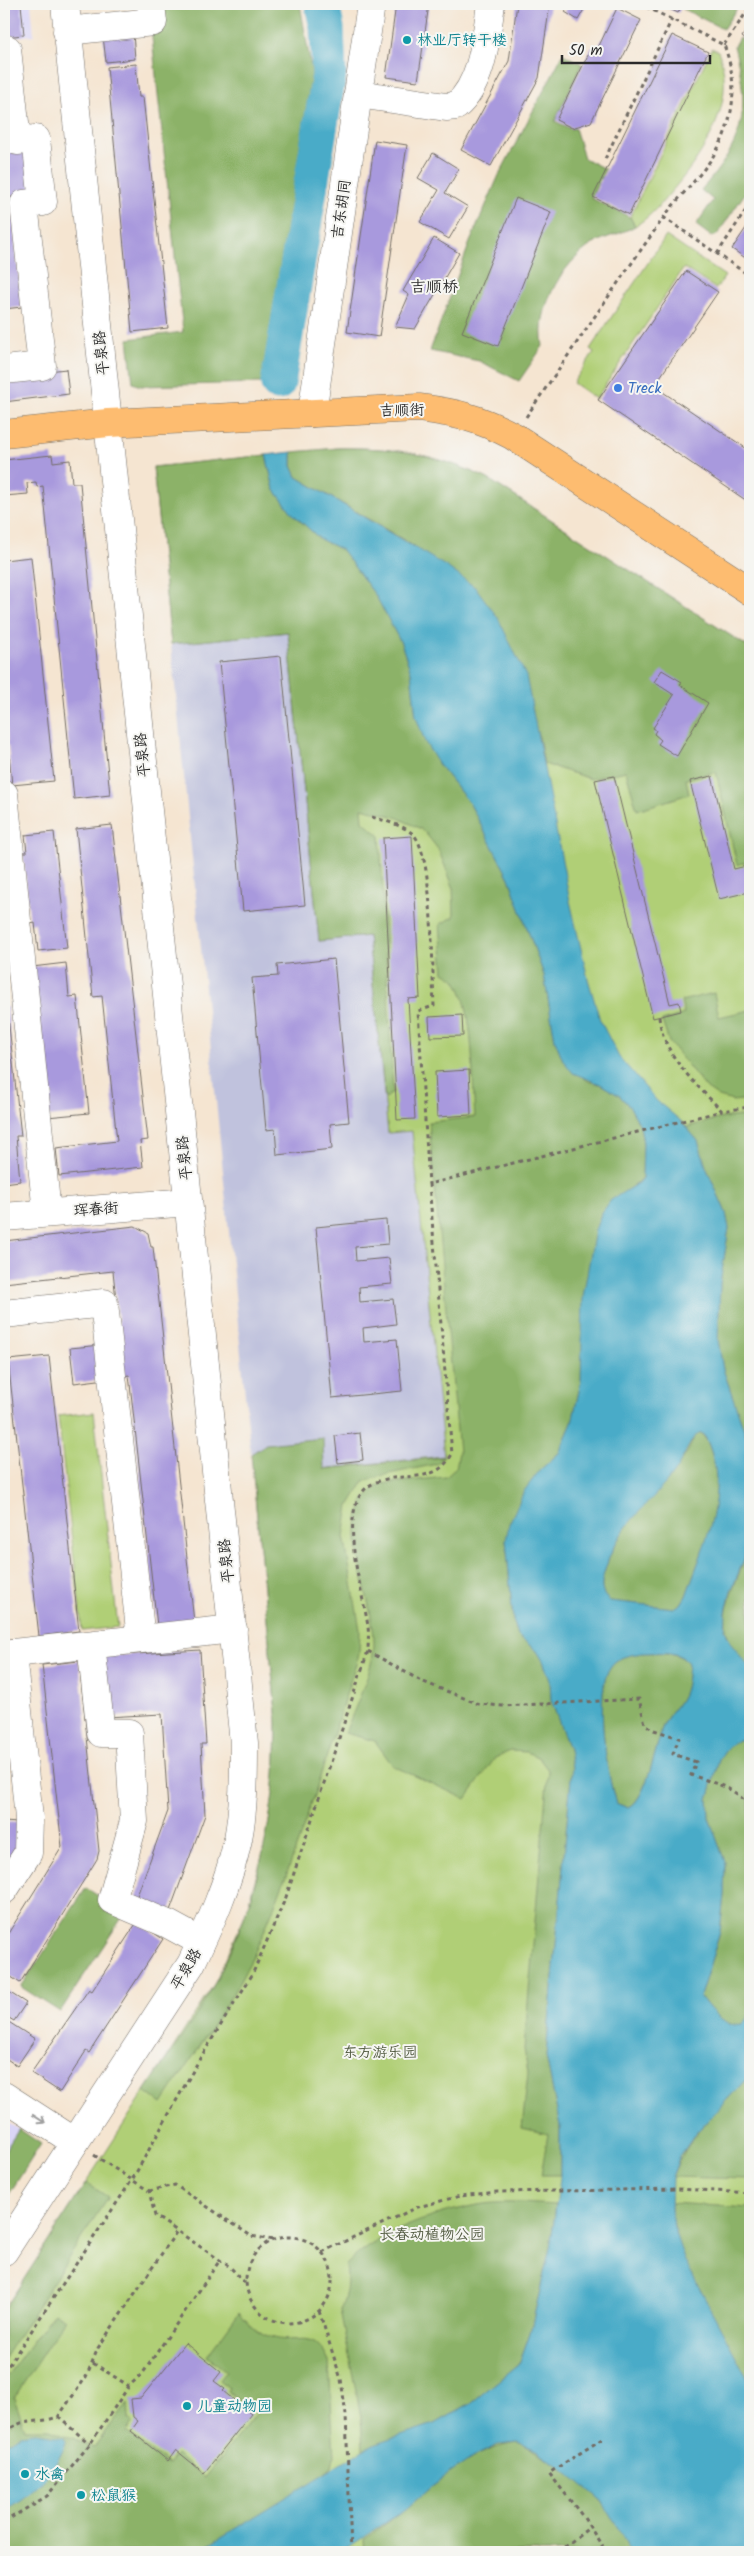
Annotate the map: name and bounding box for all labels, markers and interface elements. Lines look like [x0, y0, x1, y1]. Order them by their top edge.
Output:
place label: 林业厅转干楼 [417, 29, 507, 53]
scale bar [562, 32, 709, 64]
marker: 林业厅转干楼 [401, 34, 413, 46]
text: 50 m [569, 39, 603, 63]
street label: 吉东胡同 [326, 178, 358, 241]
district label: 吉顺桥 [410, 275, 458, 300]
street label: 平泉路 [88, 329, 116, 377]
place label: Treck [628, 377, 662, 401]
marker: Treck [612, 382, 624, 394]
street label: 吉顺街 [379, 399, 425, 423]
street label: 平泉路 [129, 731, 157, 779]
street label: 平泉路 [171, 1134, 199, 1182]
street label: 珲春街 [73, 1196, 119, 1224]
street label: 平泉路 [213, 1537, 241, 1585]
street label: 平泉路 [165, 1944, 209, 1995]
park label: 东方游乐园 [342, 2041, 418, 2065]
one-way arrow [32, 2114, 46, 2124]
park label: 长春动植物公园 [379, 2223, 485, 2247]
place label: 儿童动物园 [197, 2395, 272, 2419]
marker: 儿童动物园 [181, 2400, 193, 2412]
place label: 水禽 [35, 2463, 65, 2487]
marker: 水禽 [19, 2468, 31, 2480]
place label: 松鼠猴 [91, 2484, 136, 2508]
marker: 松鼠猴 [75, 2489, 87, 2501]

